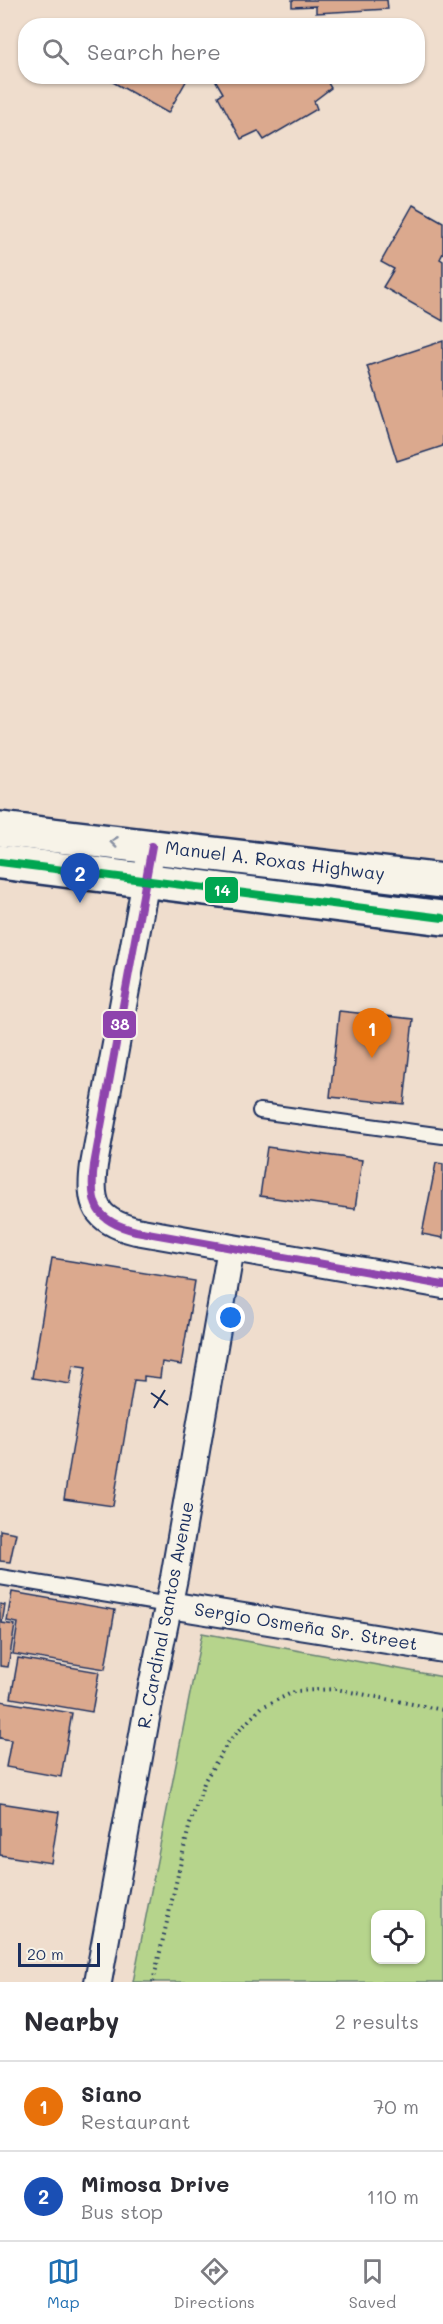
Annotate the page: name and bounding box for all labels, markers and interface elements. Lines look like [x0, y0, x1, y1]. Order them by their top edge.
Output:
search box [18, 18, 425, 84]
icon: search [39, 35, 72, 68]
text: Search here [87, 37, 221, 66]
street label: Manuel A. Roxas Highway [164, 835, 386, 885]
one-way arrow [109, 836, 118, 849]
pin: 2 [60, 854, 100, 903]
line badge: 14 [204, 876, 239, 904]
text: 14 [213, 879, 231, 900]
pin: 1 [352, 1008, 392, 1058]
line badge: 38 [102, 1010, 137, 1039]
text: 38 [110, 1013, 130, 1034]
your location [216, 1303, 245, 1332]
street label: R. Cardinal Santos Avenue [131, 1499, 199, 1730]
street label: Sergio Osmeña Sr. Street [193, 1597, 419, 1656]
map controls [371, 1910, 425, 1964]
button: locate [371, 1910, 425, 1964]
scale bar [18, 1940, 100, 1968]
text: 20 m [27, 1943, 64, 1964]
text: Nearby [24, 2004, 119, 2038]
text: 2 results [335, 2008, 419, 2034]
text: Siano [81, 2079, 142, 2108]
text: 1 [39, 2093, 48, 2119]
text: 70 m [373, 2093, 419, 2119]
text: Restaurant [81, 2108, 191, 2134]
text: Mimosa Drive [81, 2169, 229, 2198]
text: 2 [38, 2183, 49, 2209]
text: 110 m [366, 2183, 419, 2209]
text: Bus stop [81, 2198, 163, 2224]
tab: Map [47, 2255, 80, 2312]
tab: Directions [174, 2255, 255, 2312]
tab: Saved [349, 2255, 396, 2312]

